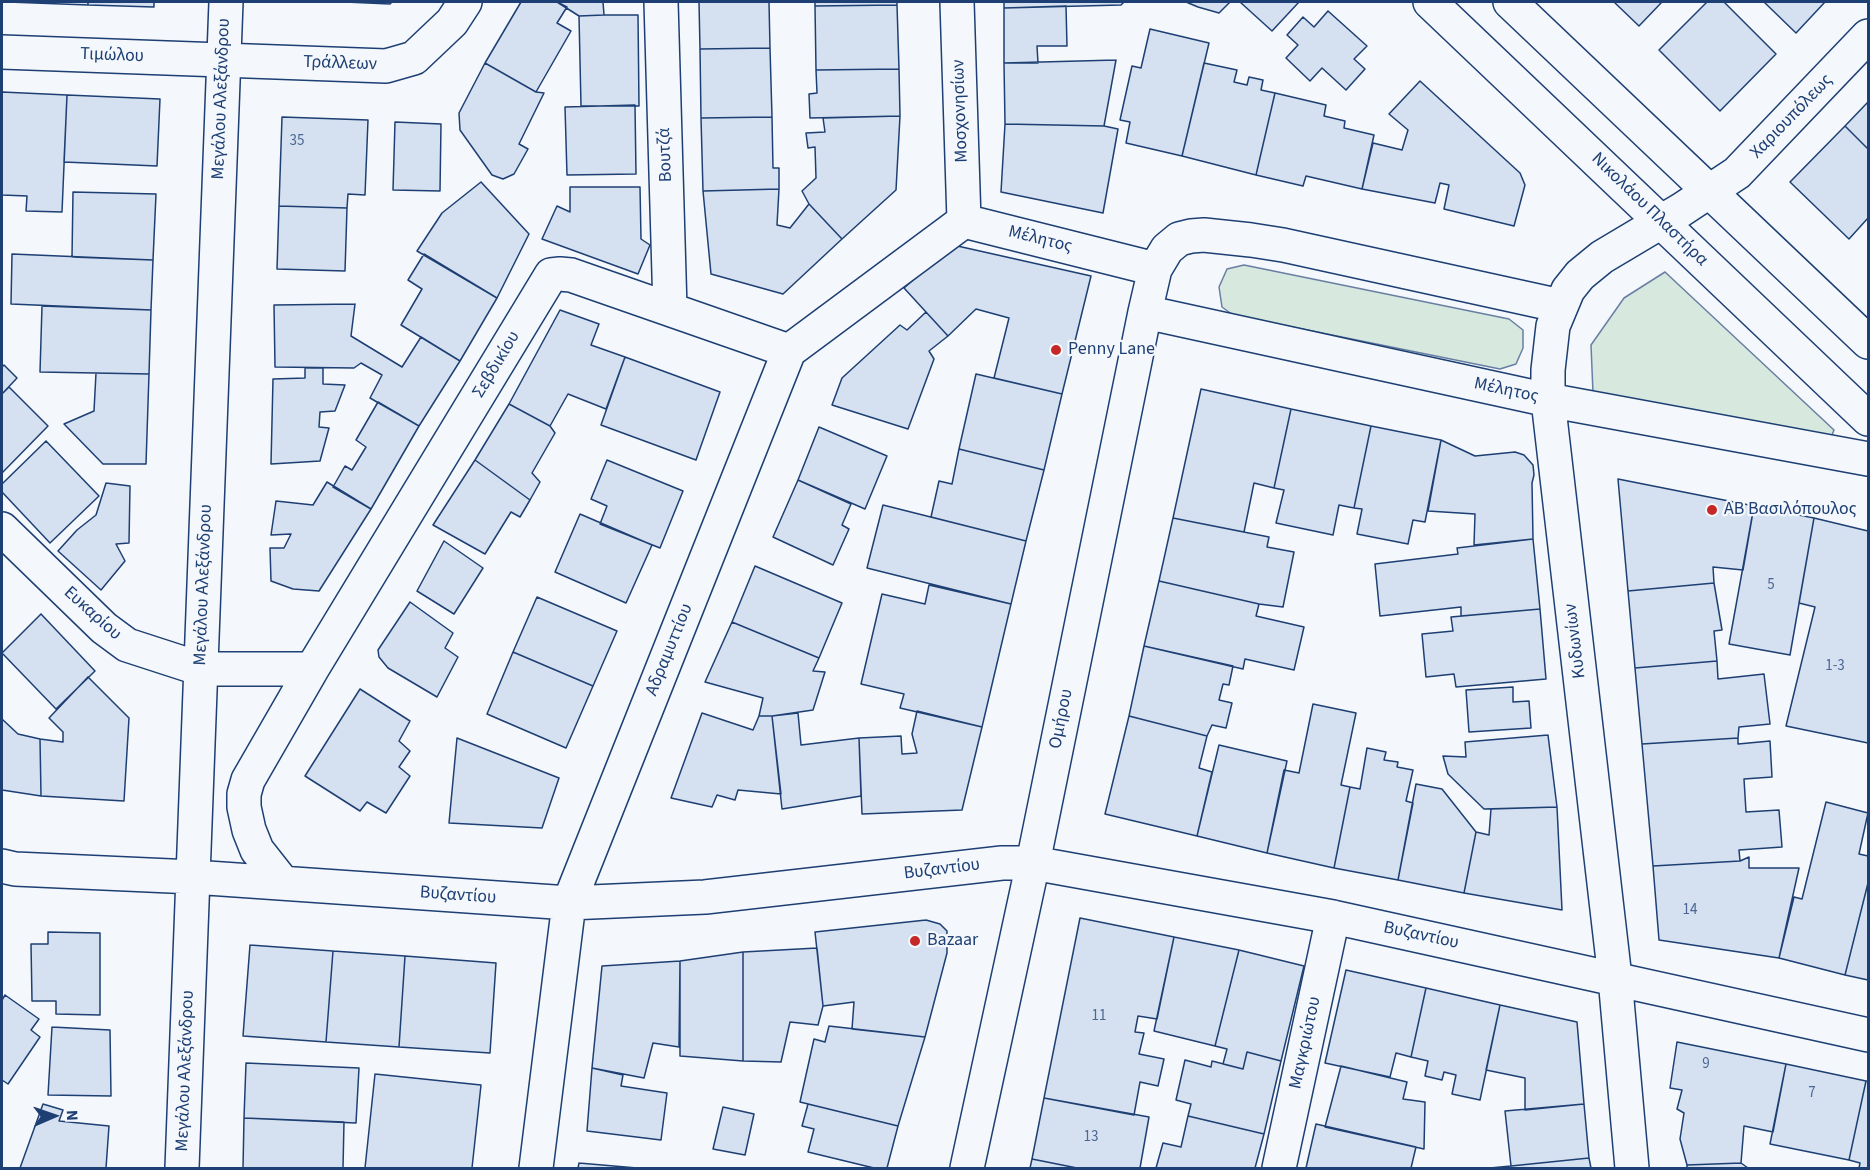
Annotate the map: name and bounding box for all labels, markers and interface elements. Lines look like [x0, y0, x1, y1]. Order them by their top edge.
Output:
street label: Μεγάλου Αλεξάνδρου [208, 18, 236, 180]
street label: Τιμώλου [80, 44, 144, 68]
street label: Τράλλεων [303, 52, 377, 76]
street label: Μοσχονησίων [948, 59, 974, 163]
street label: Χαριουπόλεως [1746, 70, 1838, 164]
street label: Βουτζά [654, 127, 678, 183]
house number: 35 [290, 133, 304, 151]
street label: Νικολάου Πλαστήρα [1586, 149, 1712, 271]
street label: Μέλητος [1006, 222, 1074, 258]
street label: Σεβδικίου [469, 328, 525, 402]
place label: Penny Lane [1068, 339, 1155, 361]
marker: Penny Lane [1049, 343, 1063, 357]
street label: Μέλητος [1472, 374, 1540, 408]
place label: ΑΒ Βασιλόπουλος [1724, 499, 1856, 521]
marker: ΑΒ Βασιλόπουλος [1705, 503, 1719, 517]
street label: Μεγάλου Αλεξάνδρου [190, 504, 218, 666]
house number: 5 [1767, 577, 1775, 595]
street label: Ευκαρίου [59, 582, 125, 646]
street label: Αδραμυττίου [642, 601, 698, 699]
street label: Κυδωνίων [1561, 602, 1591, 680]
house number: 1-3 [1825, 658, 1845, 676]
street label: Ομήρου [1046, 687, 1078, 751]
street label: Βυζαντίου [903, 855, 981, 885]
street label: Βυζαντίου [419, 883, 497, 909]
house number: 14 [1683, 902, 1697, 920]
street label: Βυζαντίου [1381, 917, 1461, 955]
place label: Bazaar [927, 930, 978, 952]
marker: Bazaar [908, 934, 922, 948]
street label: Μεγάλου Αλεξάνδρου [172, 990, 200, 1152]
street label: Μαγκριώτου [1286, 995, 1326, 1091]
house number: 11 [1092, 1008, 1106, 1026]
house number: 9 [1702, 1056, 1710, 1074]
house number: 7 [1808, 1085, 1816, 1103]
north arrow [24, 1086, 84, 1146]
text: N [61, 1110, 83, 1121]
house number: 13 [1084, 1129, 1098, 1147]

